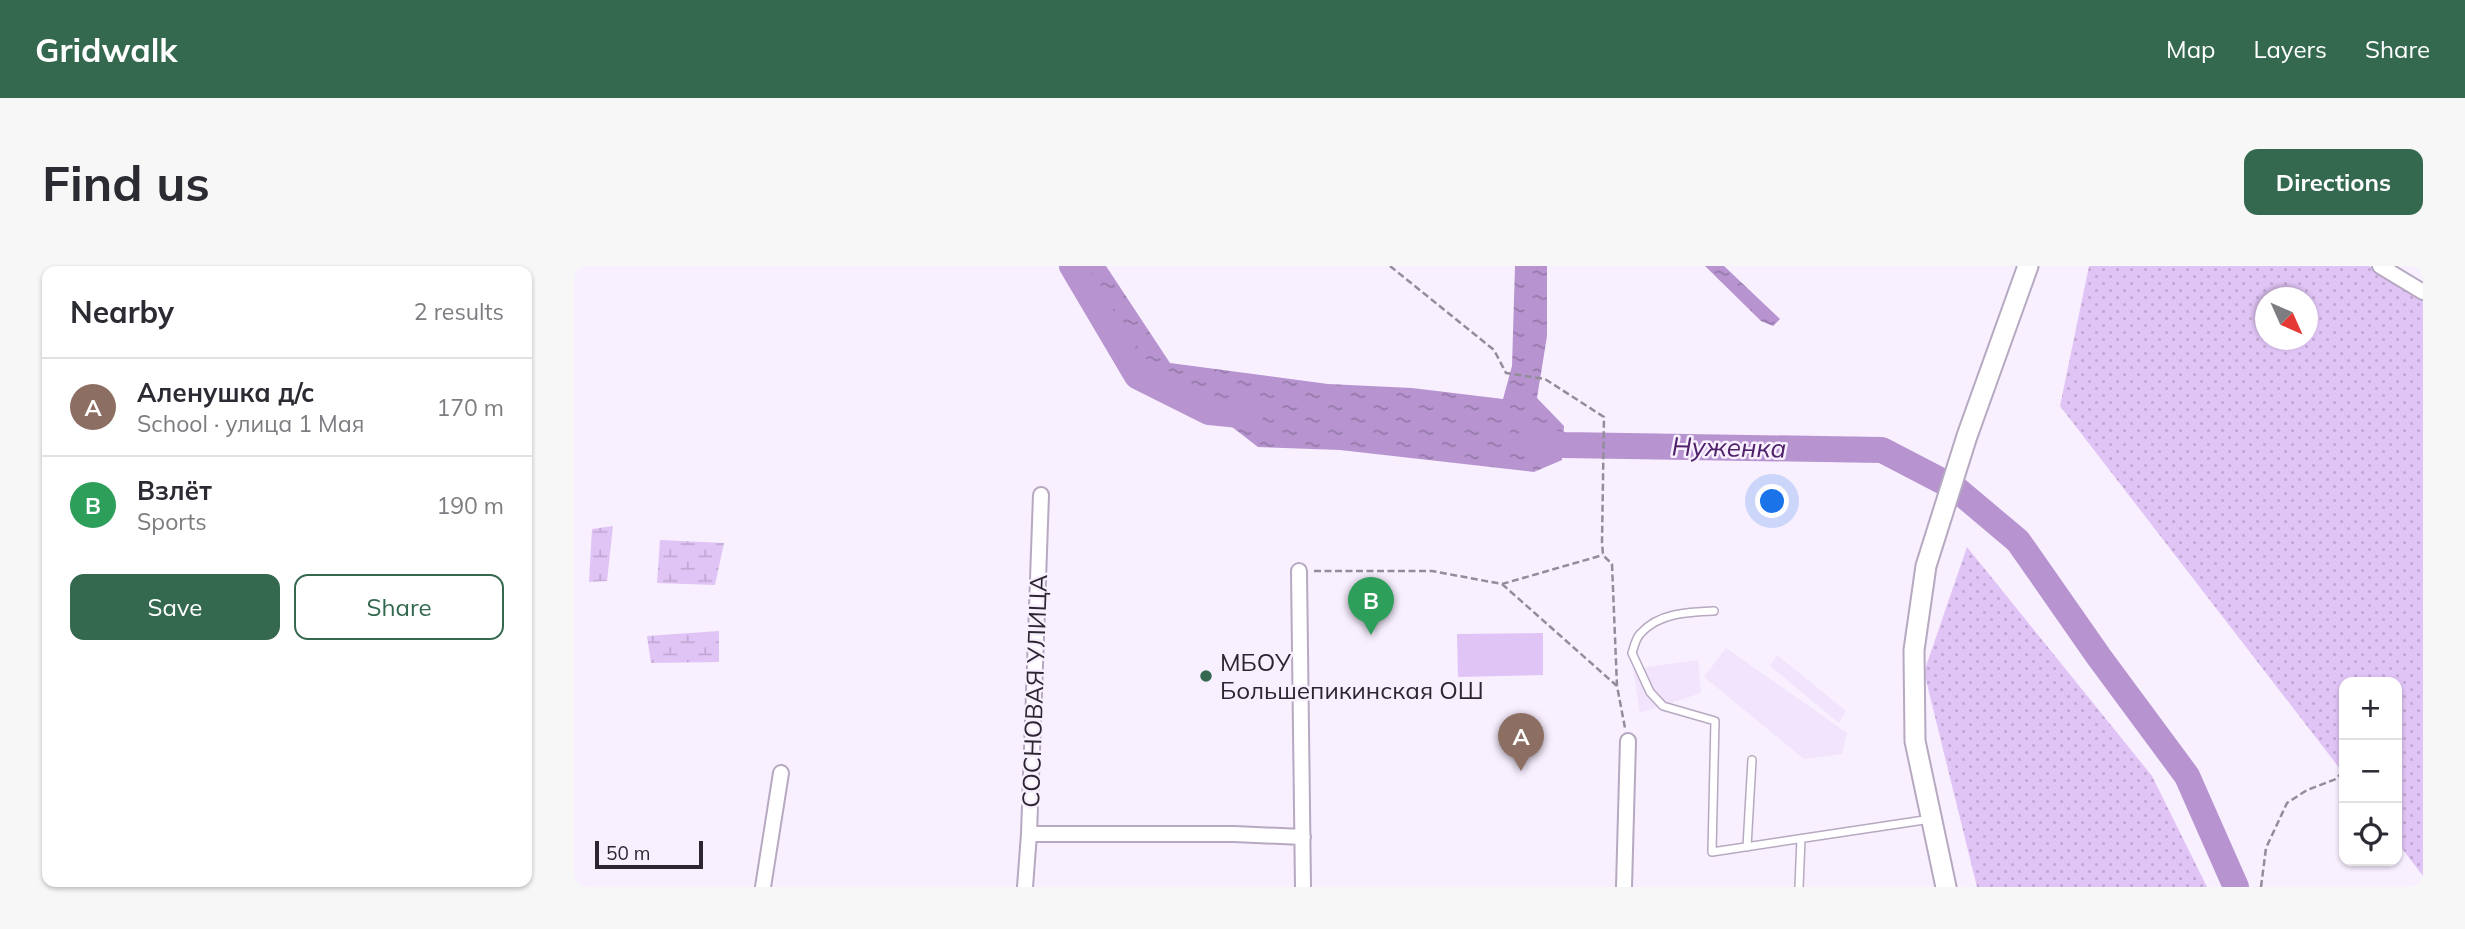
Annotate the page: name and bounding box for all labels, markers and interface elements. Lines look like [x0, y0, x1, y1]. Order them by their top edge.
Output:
text: Gridwalk [35, 29, 178, 70]
text: Map [2166, 34, 2215, 64]
text: Layers [2253, 34, 2327, 64]
text: Share [2365, 34, 2430, 64]
button: Directions [2244, 149, 2423, 215]
text: Find us [42, 152, 210, 213]
north arrow [2255, 287, 2318, 350]
text: Nearby [70, 293, 174, 331]
text: 2 results [414, 297, 504, 326]
text: Аленушка д/с [137, 376, 315, 409]
text: A [84, 393, 102, 422]
text: 170 m [436, 393, 504, 422]
text: School · улица 1 Мая [137, 409, 364, 438]
water label: Нуженка [1671, 430, 1787, 464]
text: Взлёт [137, 474, 212, 507]
your location [1755, 484, 1789, 518]
text: B [85, 491, 101, 520]
text: 190 m [436, 491, 504, 520]
text: Sports [137, 507, 207, 536]
street label: СОСНОВАЯ УЛИЦА [1015, 573, 1053, 808]
button: Save [70, 574, 280, 640]
button: Share [294, 574, 504, 640]
pin: B [1348, 577, 1394, 635]
place label: МБОУ Большепикинская ОШ [1220, 647, 1484, 705]
marker: МБОУ Большепикинская ОШ [1198, 668, 1214, 684]
map controls [2339, 677, 2402, 866]
button: + [2339, 677, 2402, 740]
pin: A [1498, 713, 1544, 771]
button: − [2339, 740, 2402, 803]
button: locate [2339, 803, 2402, 866]
scale bar [595, 838, 704, 870]
text: 50 m [606, 841, 650, 865]

